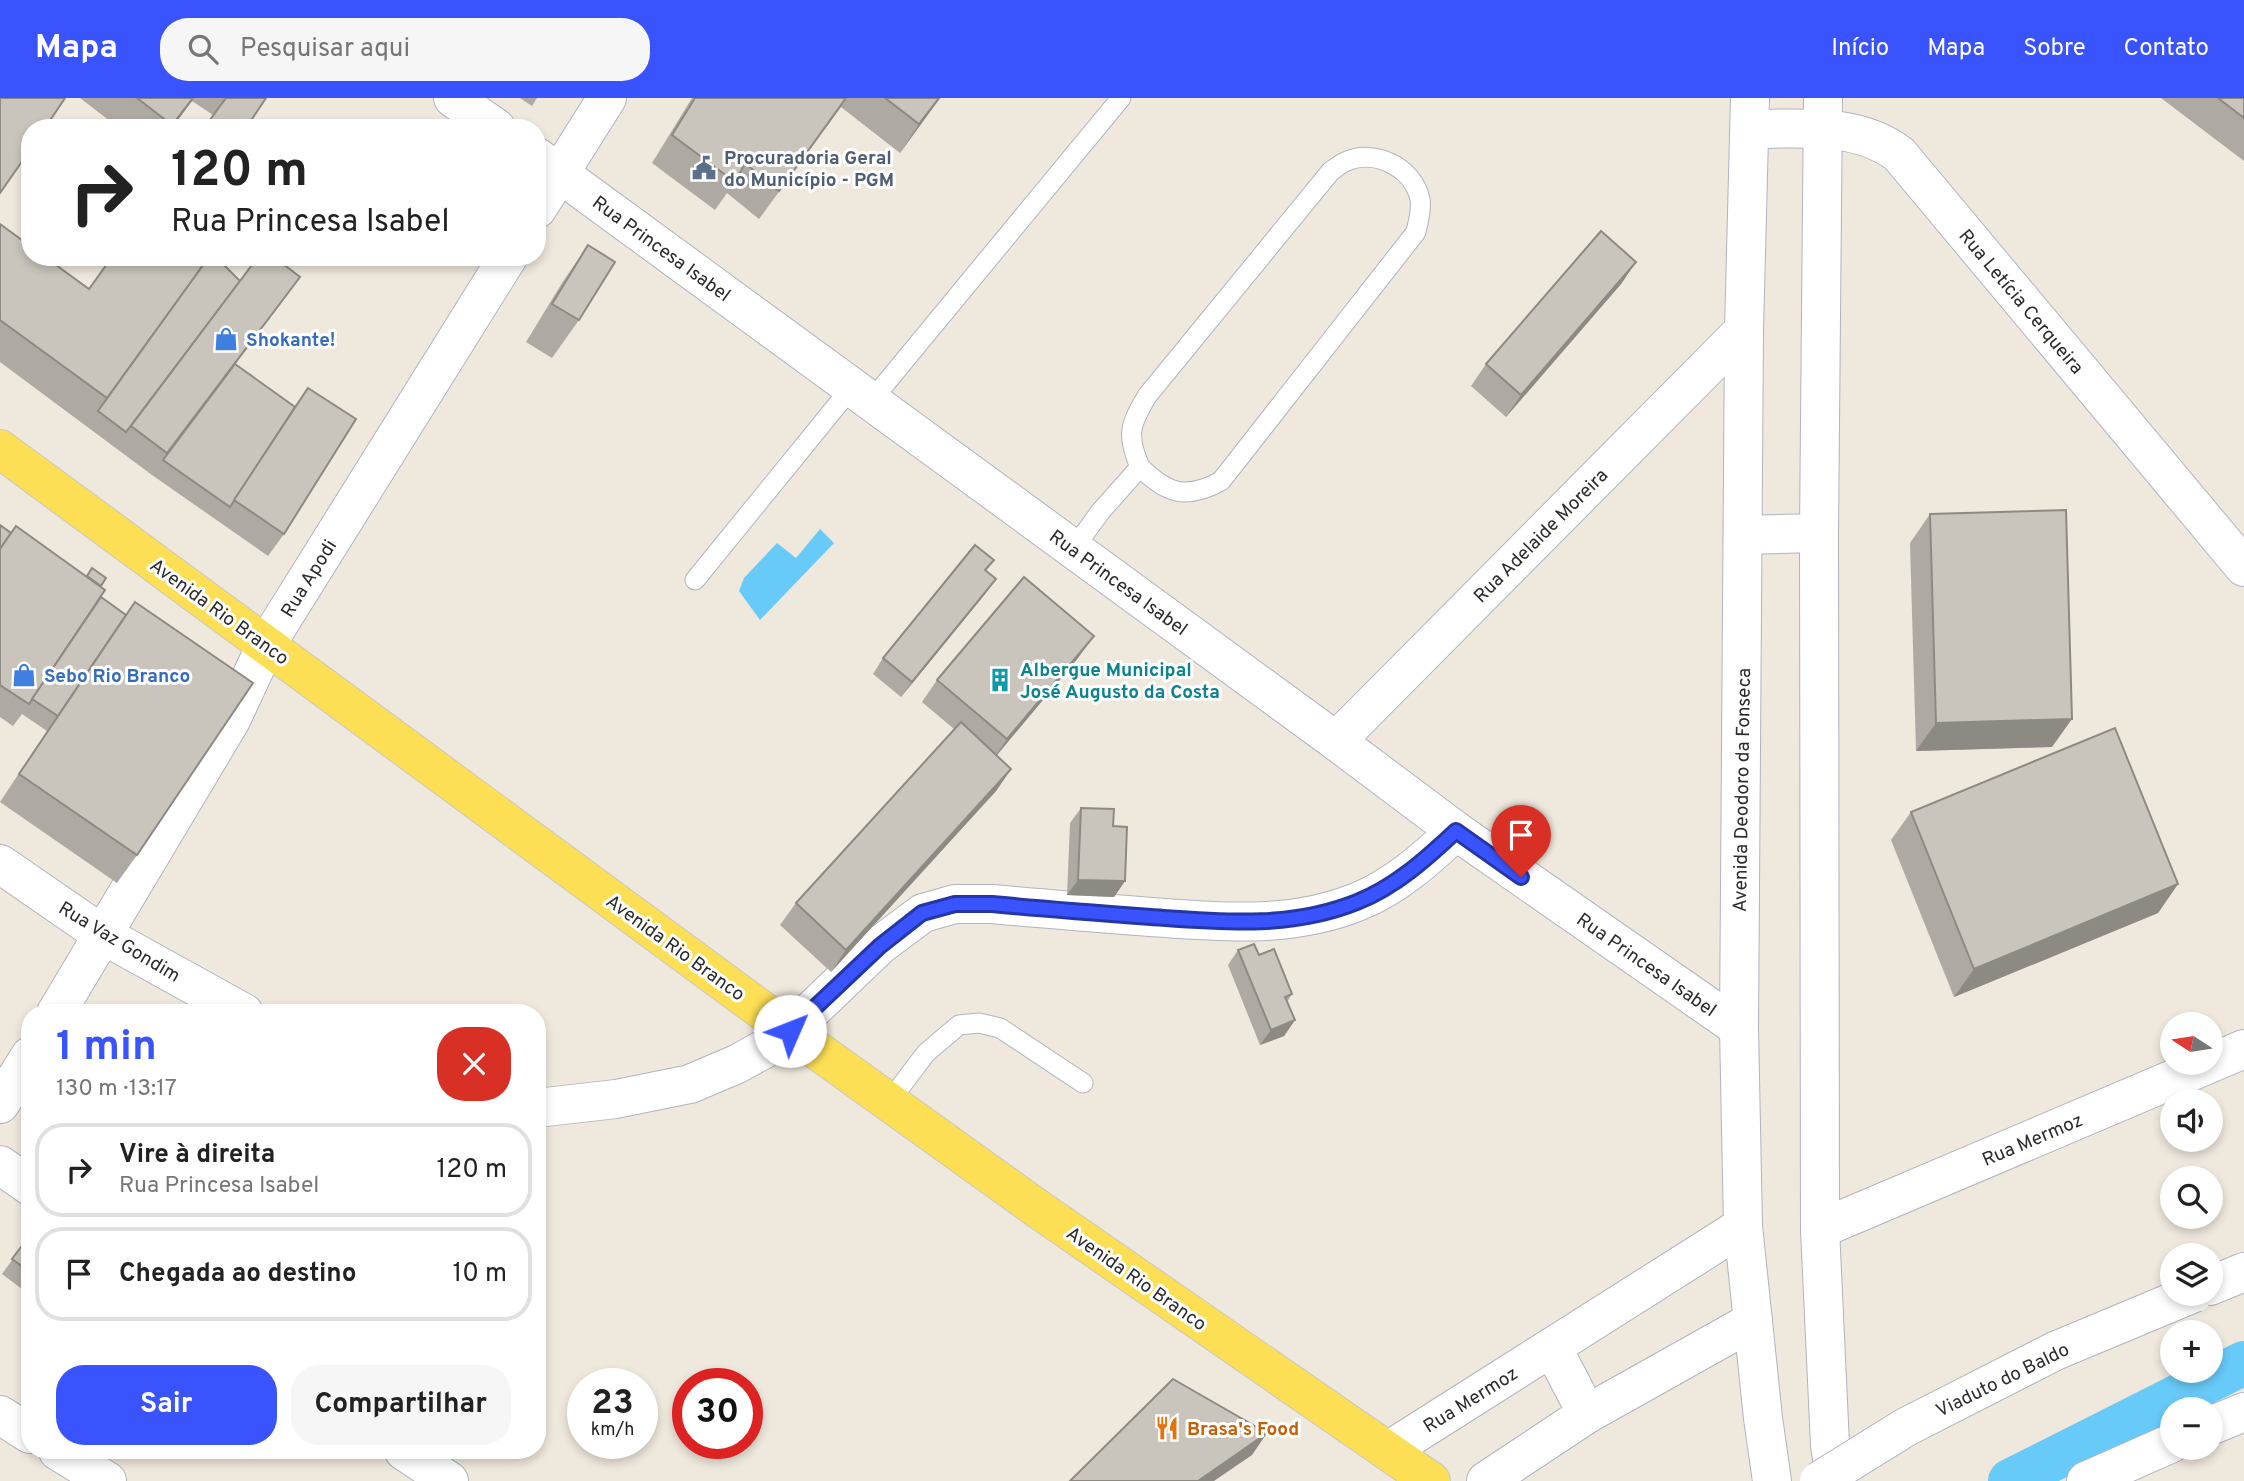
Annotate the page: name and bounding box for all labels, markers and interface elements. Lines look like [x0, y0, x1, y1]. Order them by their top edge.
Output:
search box [160, 18, 650, 81]
text: Mapa [35, 28, 118, 70]
icon: search [184, 30, 222, 68]
text: Pesquisar aqui [240, 33, 410, 66]
text: Início [1831, 34, 1889, 64]
text: Mapa [1927, 34, 1985, 64]
text: Sobre [2023, 34, 2086, 64]
text: Contato [2124, 34, 2209, 64]
text: 120 m [171, 142, 308, 204]
icon: right [56, 147, 147, 238]
place label: Procuradoria Geral do Município - PGM [724, 147, 894, 193]
public building icon: Procuradoria Geral do Município - PGM [690, 154, 718, 182]
street label: Rua Princesa Isabel [587, 191, 735, 308]
text: Rua Princesa Isabel [171, 203, 450, 243]
street label: Rua Letícia Cerqueira [1953, 225, 2088, 380]
shop icon: Shokante! [212, 325, 240, 353]
place label: Shokante! [246, 329, 335, 353]
street label: Rua Adelaide Moreira [1469, 464, 1614, 609]
street label: Rua Princesa Isabel [1044, 525, 1192, 642]
street label: Rua Apodi [276, 536, 343, 622]
street label: Avenida Rio Branco [145, 554, 293, 671]
place label: Albergue Municipal José Augusto da Costa [1020, 659, 1220, 705]
shop icon: Sebo Rio Branco [10, 661, 38, 689]
place label: Sebo Rio Branco [44, 665, 190, 689]
building icon: Albergue Municipal José Augusto da Costa [986, 666, 1014, 694]
street label: Avenida Deodoro da Fonseca [1729, 668, 1757, 912]
pin [1491, 805, 1551, 877]
icon: arrive [1502, 816, 1540, 854]
street label: Avenida Rio Branco [601, 890, 749, 1007]
street label: Rua Vaz Gondim [54, 897, 184, 989]
street label: Rua Princesa Isabel [1571, 908, 1721, 1023]
position arrow [753, 994, 827, 1068]
north arrow [2160, 1012, 2222, 1074]
map controls [2160, 1012, 2223, 1460]
text: 1 min [56, 1022, 157, 1075]
button: close [437, 1027, 511, 1101]
text: 130 m · 13:17 [56, 1075, 177, 1104]
button: sound [2160, 1089, 2223, 1152]
street label: Rua Mermoz [1979, 1109, 2087, 1173]
text: Vire à direita [119, 1139, 275, 1172]
icon: right [60, 1151, 98, 1189]
text: 120 m [437, 1154, 507, 1187]
button: search [2160, 1166, 2223, 1229]
text: Rua Princesa Isabel [119, 1172, 319, 1201]
street label: Avenida Rio Branco [1061, 1222, 1211, 1337]
button: layers [2160, 1243, 2223, 1306]
icon: arrive [60, 1255, 98, 1293]
text: Chegada ao destino [119, 1258, 356, 1291]
text: 10 m [452, 1258, 507, 1291]
button: + [2160, 1320, 2223, 1383]
street label: Viaduto do Baldo [1932, 1338, 2074, 1423]
street label: Rua Mermoz [1419, 1362, 1523, 1439]
button: Sair [56, 1365, 277, 1445]
button: Compartilhar [291, 1365, 511, 1445]
speed limit sign: 30 [672, 1368, 763, 1459]
text: 23 [591, 1382, 634, 1426]
button: − [2160, 1397, 2223, 1460]
restaurant icon: Brasa's Food [1153, 1414, 1181, 1442]
place label: Brasa's Food [1187, 1418, 1299, 1442]
text: km/h [591, 1419, 634, 1442]

